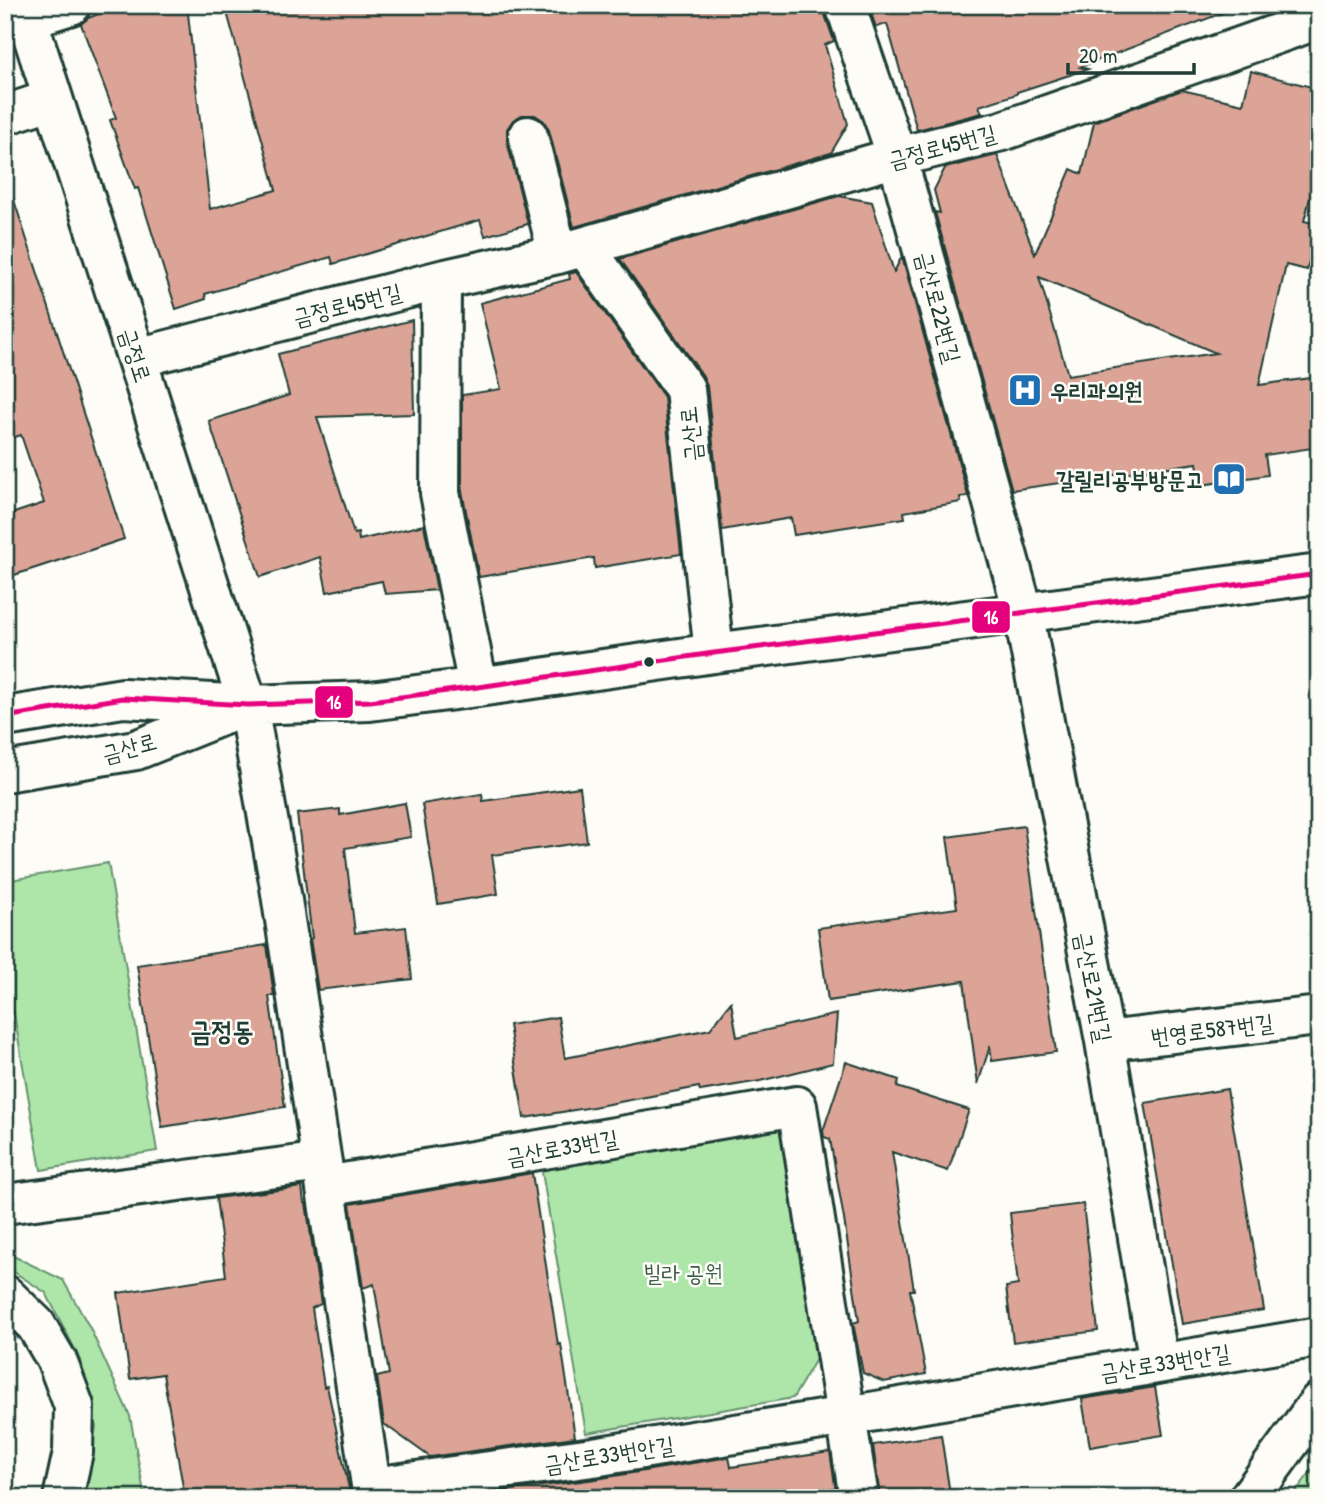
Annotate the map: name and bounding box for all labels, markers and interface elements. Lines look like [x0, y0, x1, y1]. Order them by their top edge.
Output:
scale bar [1068, 32, 1194, 76]
text: 20 m [1079, 41, 1117, 70]
street label: 금정로45번길 [884, 117, 1000, 175]
street label: 금산로22번길 [909, 248, 969, 366]
street label: 금정로45번길 [289, 276, 405, 332]
street label: 금정로 [113, 324, 159, 386]
hospital icon: 우리과의원 [1006, 371, 1044, 409]
place label: 우리과의원 [1050, 375, 1143, 406]
street label: 금산로 [672, 405, 708, 463]
library icon: 갈릴리공부방문고 [1210, 460, 1248, 498]
place label: 갈릴리공부방문고 [1056, 464, 1204, 495]
line badge: 16 [971, 600, 1011, 634]
text: 16 [984, 604, 999, 630]
unlabelled marker [642, 655, 656, 669]
line badge: 16 [314, 685, 354, 719]
text: 16 [327, 689, 342, 715]
street label: 금산로 [98, 725, 160, 769]
street label: 금산로21번길 [1068, 929, 1120, 1045]
street label: 번영로587번길 [1149, 1006, 1275, 1052]
district label: 금정동 [191, 1013, 253, 1048]
street label: 금산로33번길 [504, 1122, 620, 1172]
park label: 빌라 공원 [643, 1257, 723, 1288]
street label: 금산로33번안길 [1098, 1336, 1232, 1388]
street label: 금산로33번안길 [542, 1428, 676, 1480]

